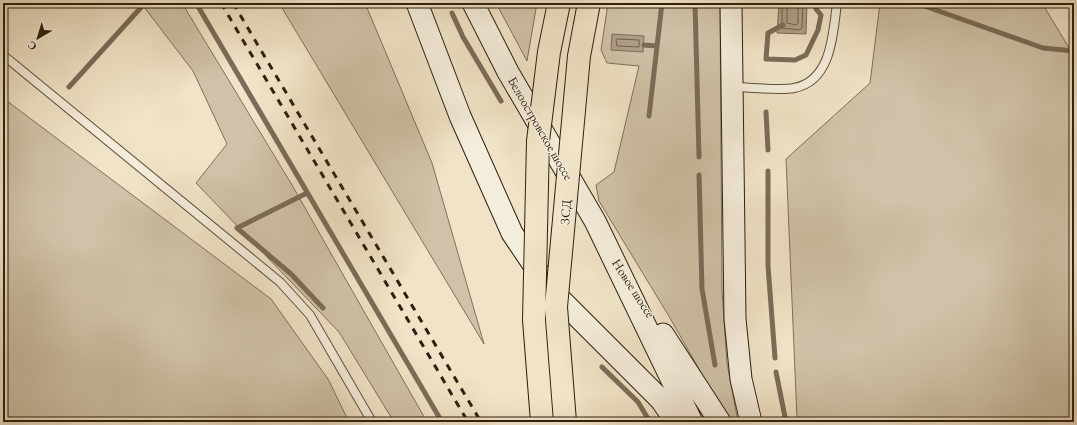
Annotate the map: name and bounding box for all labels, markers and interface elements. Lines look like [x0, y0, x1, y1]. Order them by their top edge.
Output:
north arrow [18, 18, 58, 58]
text: С [24, 38, 39, 54]
street label: Белоостровское шоссе [504, 73, 577, 183]
street label: ЗСД [556, 199, 575, 225]
street label: Новое шоссе [608, 255, 659, 321]

